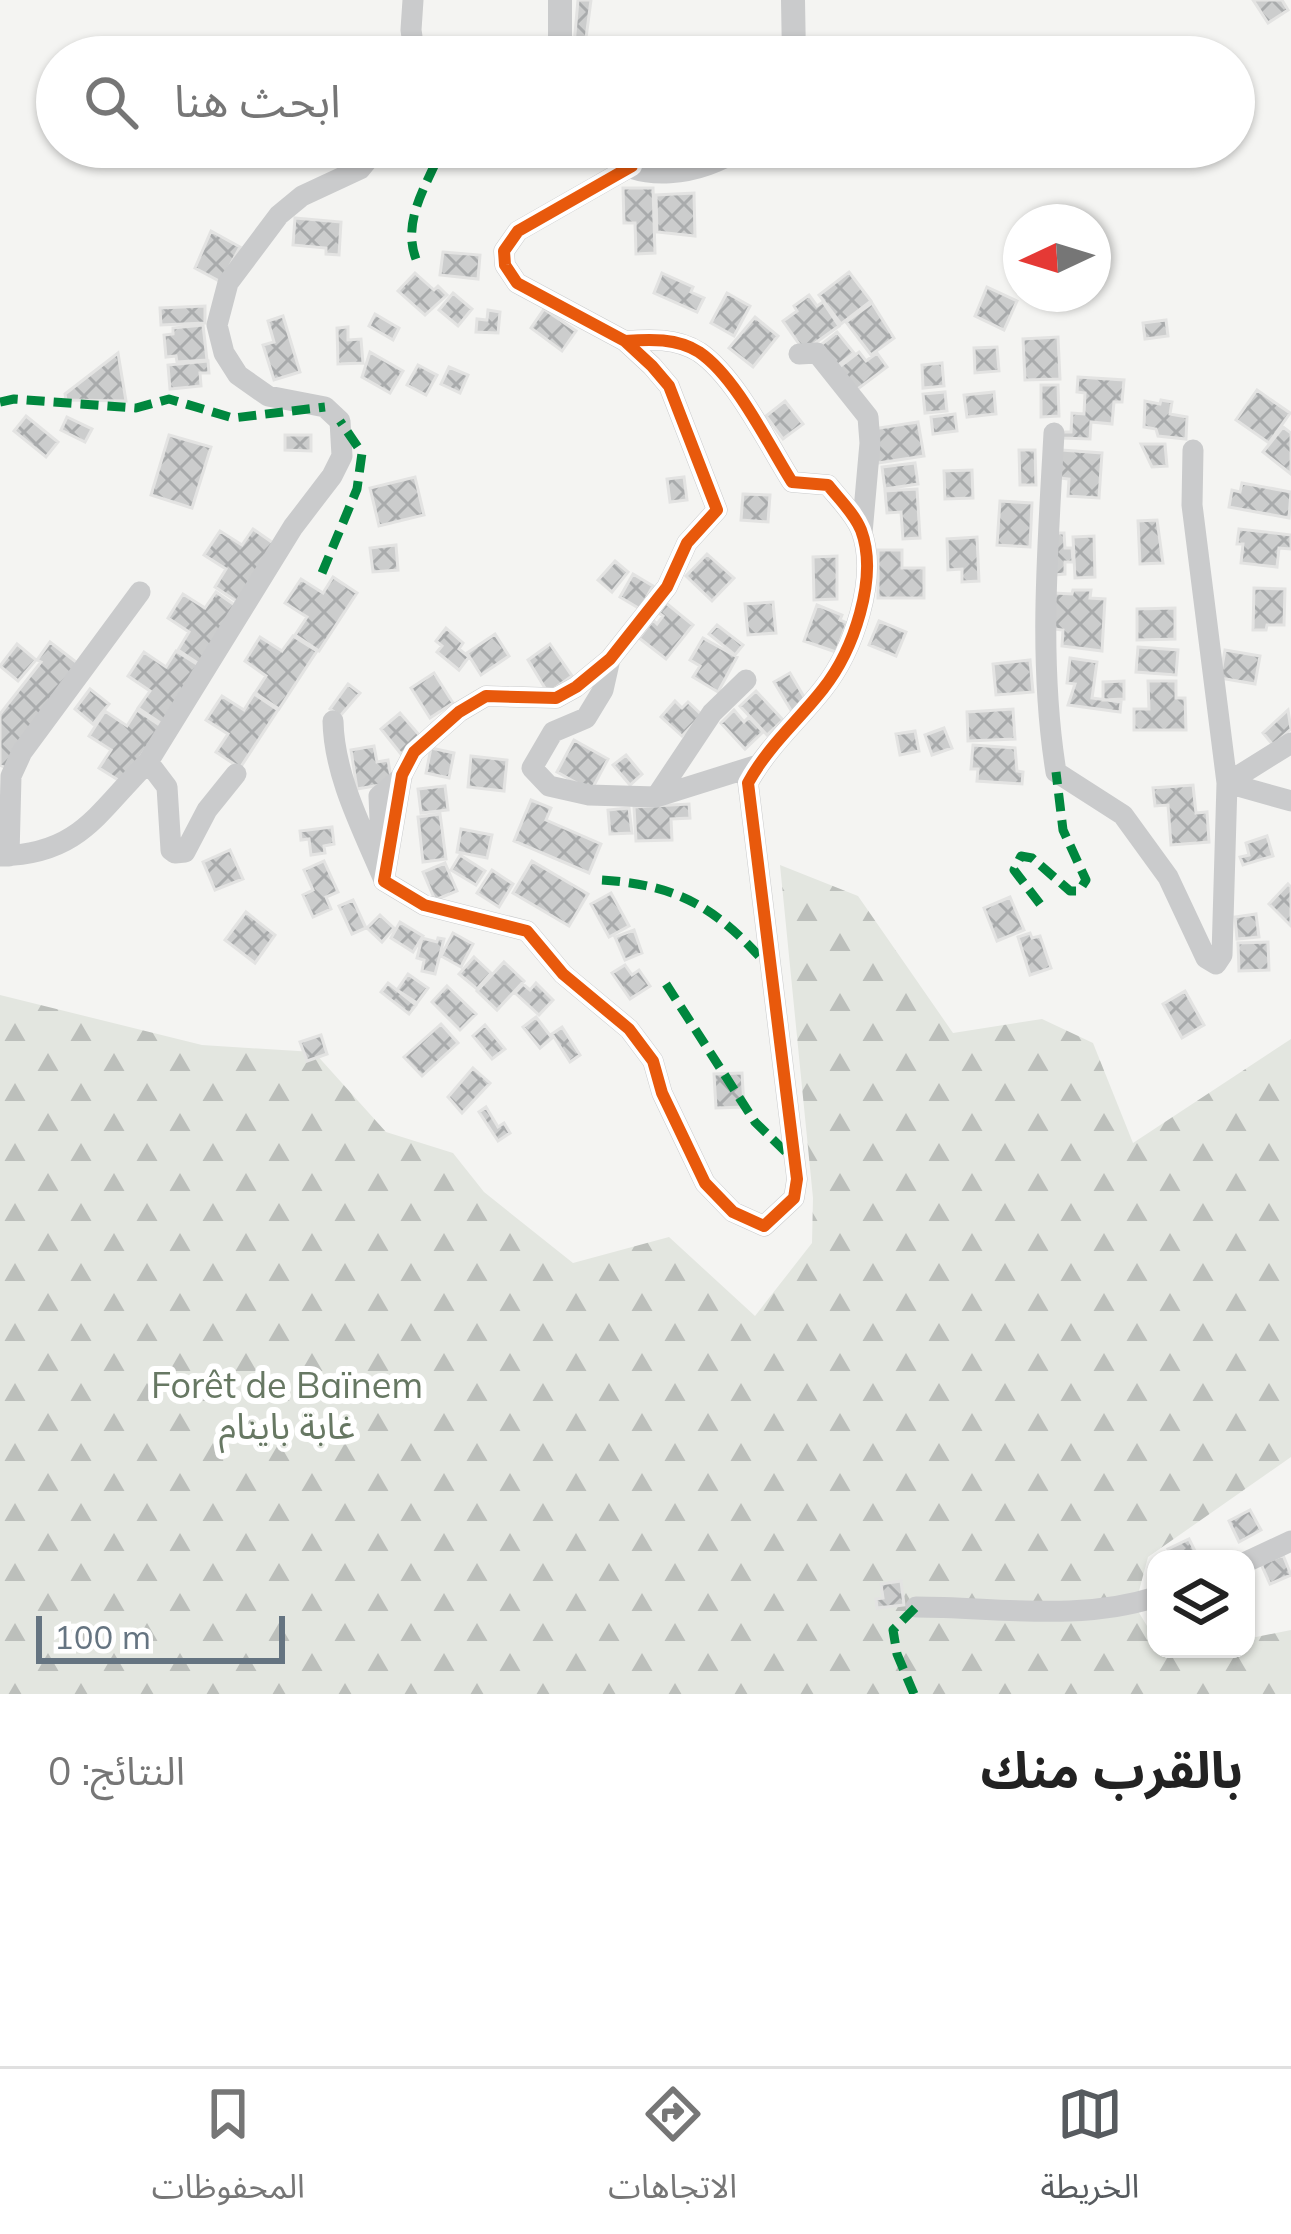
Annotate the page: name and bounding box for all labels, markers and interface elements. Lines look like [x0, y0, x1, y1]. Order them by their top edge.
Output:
search box [36, 36, 1255, 168]
icon: search [78, 69, 144, 135]
text: ابحث هنا [174, 72, 341, 128]
north arrow [1003, 204, 1111, 312]
park label: Forêt de Baïnem غابة باينام [151, 1362, 423, 1454]
map controls [1147, 1550, 1255, 1658]
button: layers [1147, 1550, 1255, 1658]
scale bar [36, 1610, 285, 1663]
text: 100 m [54, 1616, 151, 1657]
text: بالقرب منك [980, 1737, 1243, 1801]
text: النتائج: 0 [48, 1746, 185, 1795]
tab: المحفوظات [152, 2081, 305, 2222]
tab: الاتجاهات [608, 2081, 737, 2222]
tab: الخريطة [1040, 2081, 1139, 2222]

